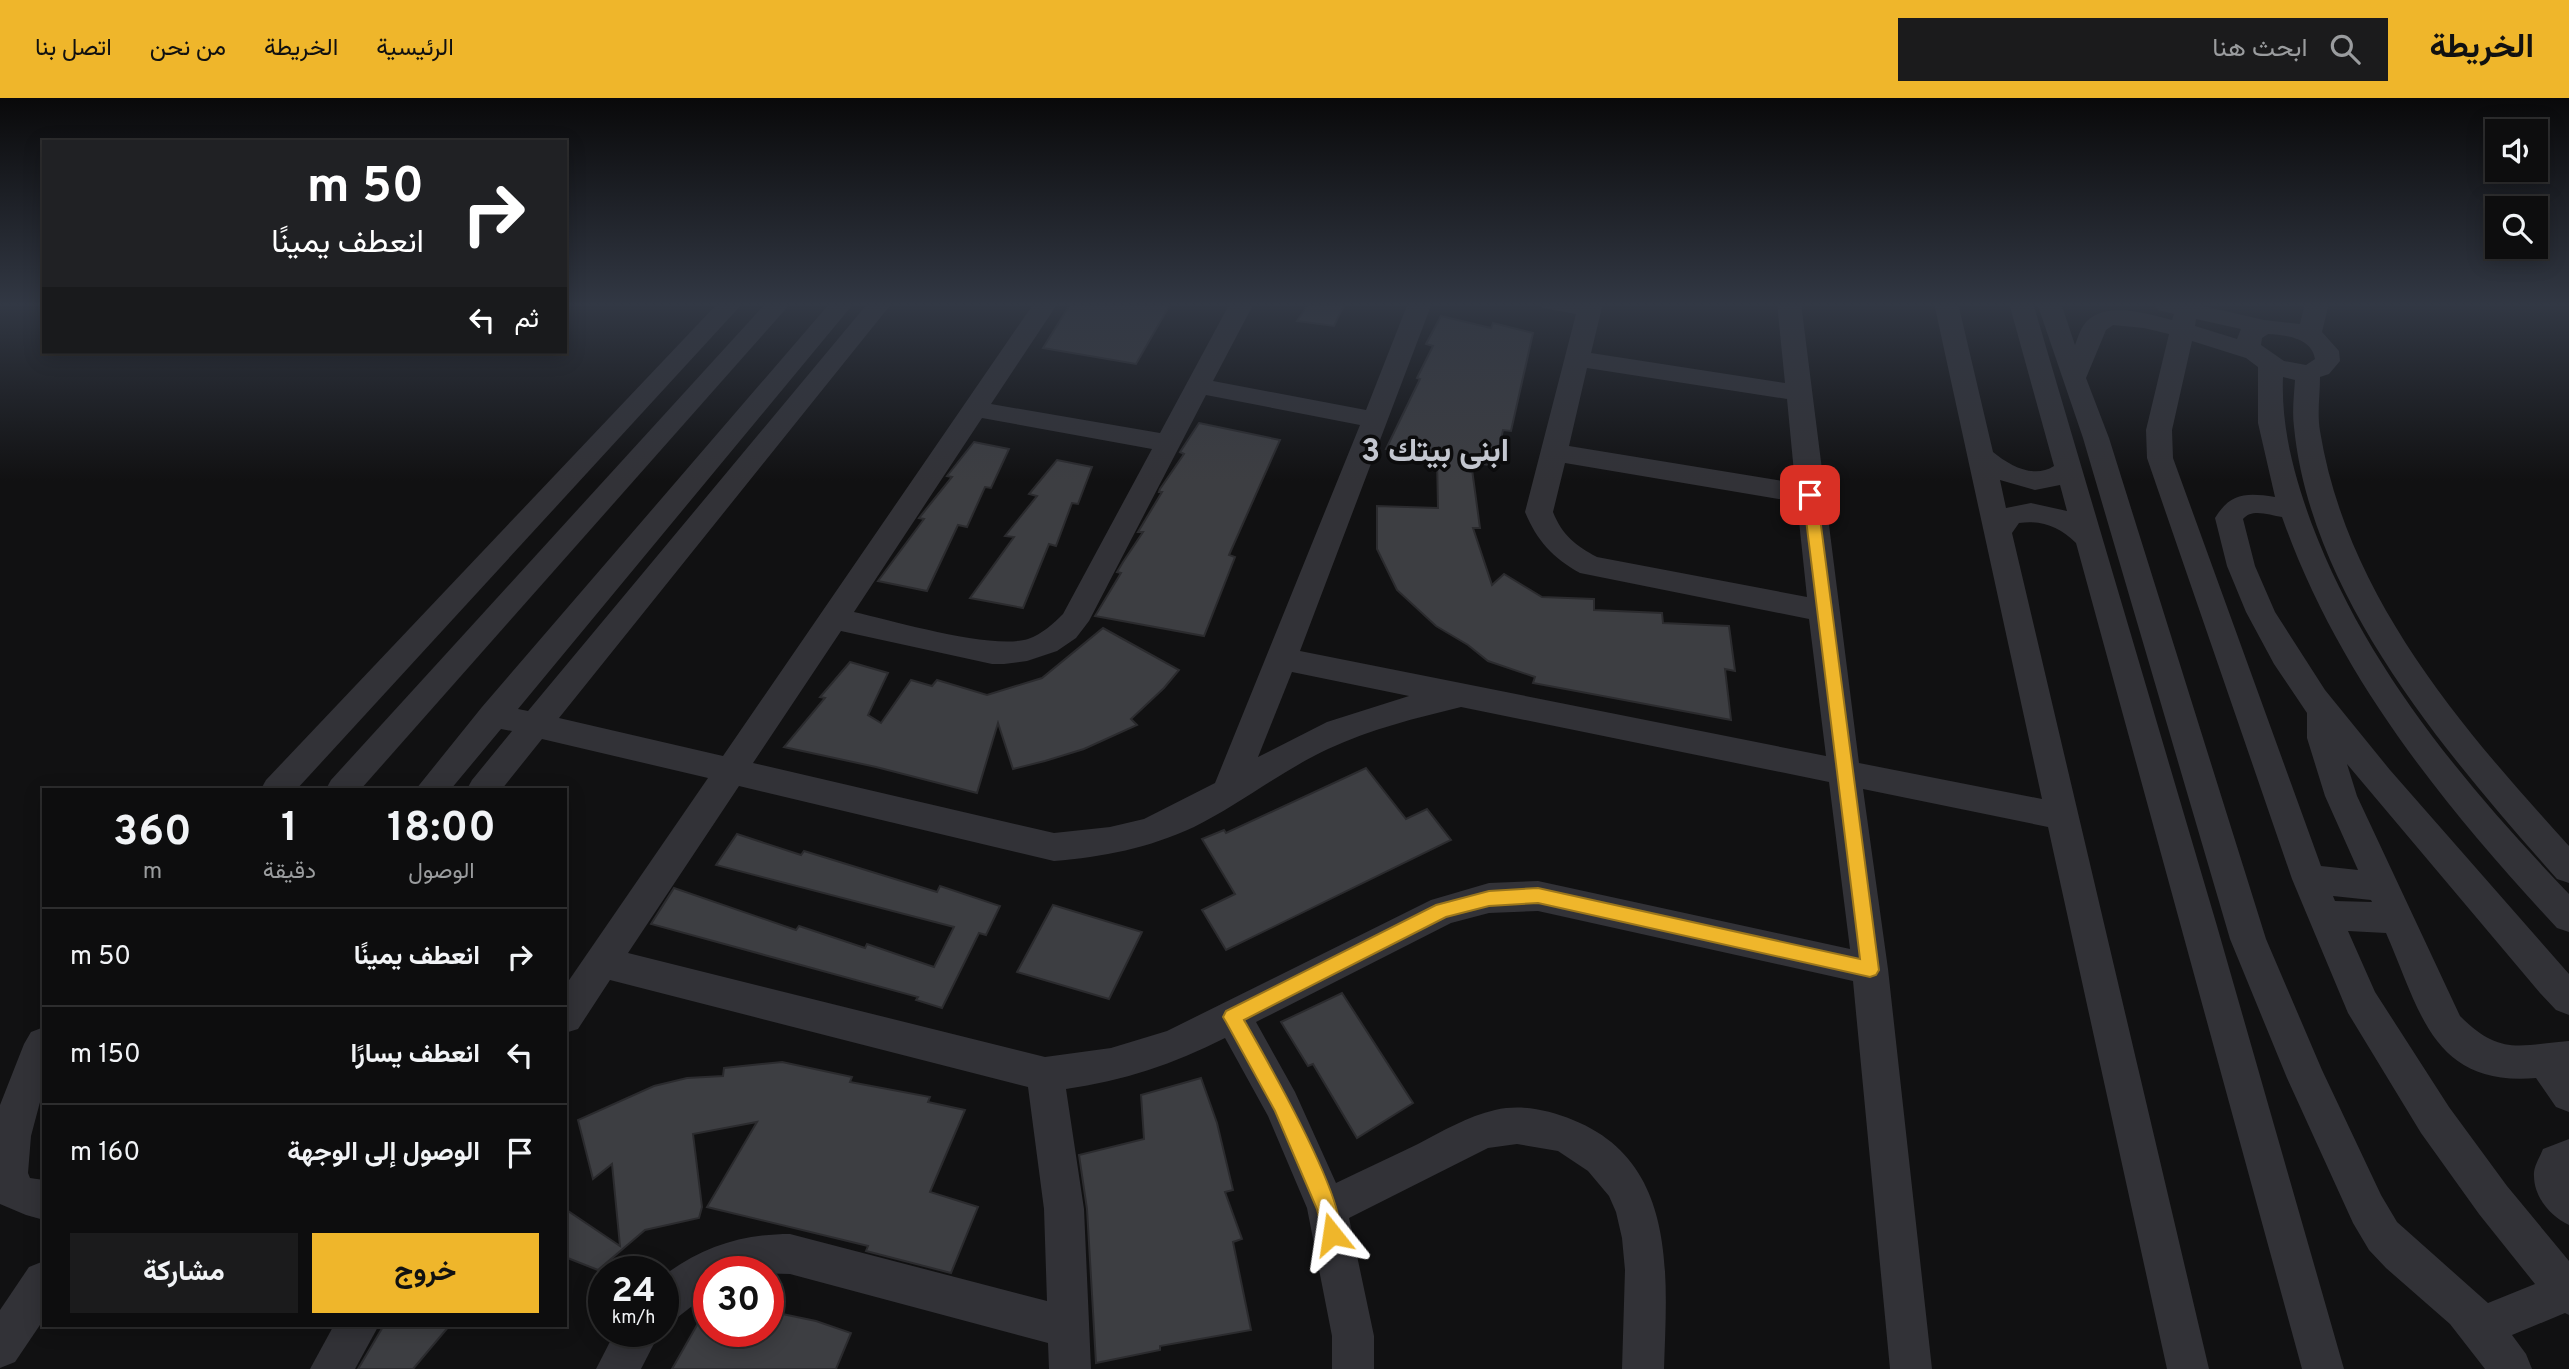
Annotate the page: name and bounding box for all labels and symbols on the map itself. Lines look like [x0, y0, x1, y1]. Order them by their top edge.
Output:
district label: ابنى بيتك 3 [1361, 433, 1509, 473]
pin [1780, 465, 1840, 525]
position arrow [1295, 1197, 1369, 1271]
speed limit sign: 30 [693, 1256, 784, 1347]

